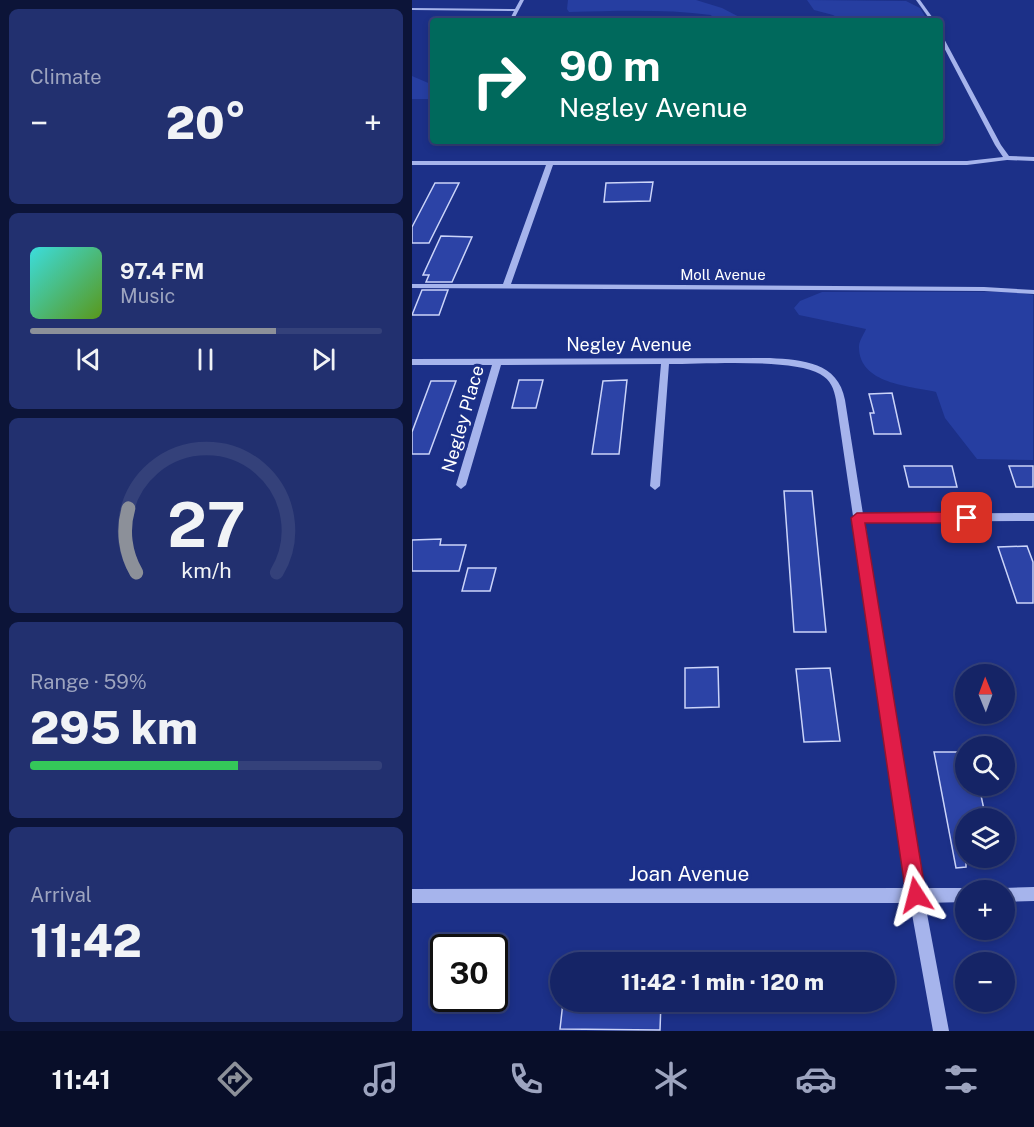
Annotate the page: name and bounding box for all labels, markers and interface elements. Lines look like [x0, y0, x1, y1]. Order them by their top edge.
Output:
text: 90 m [559, 41, 661, 90]
icon: right [460, 42, 538, 120]
text: Climate [30, 65, 102, 89]
text: Negley Avenue [559, 91, 747, 123]
text: 20° [166, 96, 246, 149]
text: − [30, 104, 48, 142]
text: + [364, 104, 382, 142]
text: 97.4 FM [120, 258, 204, 284]
street label: Moll Avenue [680, 266, 766, 283]
text: Music [120, 284, 175, 308]
street label: Negley Avenue [566, 334, 692, 355]
icon: previous [72, 343, 105, 376]
icon: pause [189, 343, 222, 376]
icon: next [307, 343, 340, 376]
street label: Negley Place [437, 363, 488, 475]
text: 27 [167, 488, 245, 561]
pin [941, 492, 992, 543]
icon: arrive [950, 501, 983, 534]
text: km/h [181, 558, 231, 583]
north arrow [955, 664, 1015, 724]
map controls [955, 664, 1015, 1012]
text: Range · 59% [30, 670, 147, 694]
text: 295 km [30, 701, 198, 754]
button: search [955, 736, 1015, 796]
button: layers [955, 808, 1015, 868]
street label: Joan Avenue [629, 861, 749, 886]
position arrow [884, 863, 948, 927]
button: + [955, 880, 1015, 940]
text: Arrival [30, 883, 92, 907]
text: 11:42 [30, 914, 142, 967]
speed limit sign: 30 [430, 934, 508, 1012]
button: − [955, 952, 1015, 1012]
text: 11:42 · 1 min · 120 m [621, 969, 824, 995]
icon: directions [214, 1058, 256, 1100]
icon: music [360, 1058, 402, 1100]
icon: phone [505, 1058, 547, 1100]
icon: climate [650, 1058, 692, 1100]
icon: car [795, 1058, 837, 1100]
icon: filters [940, 1058, 982, 1100]
text: 11:41 [52, 1063, 111, 1095]

